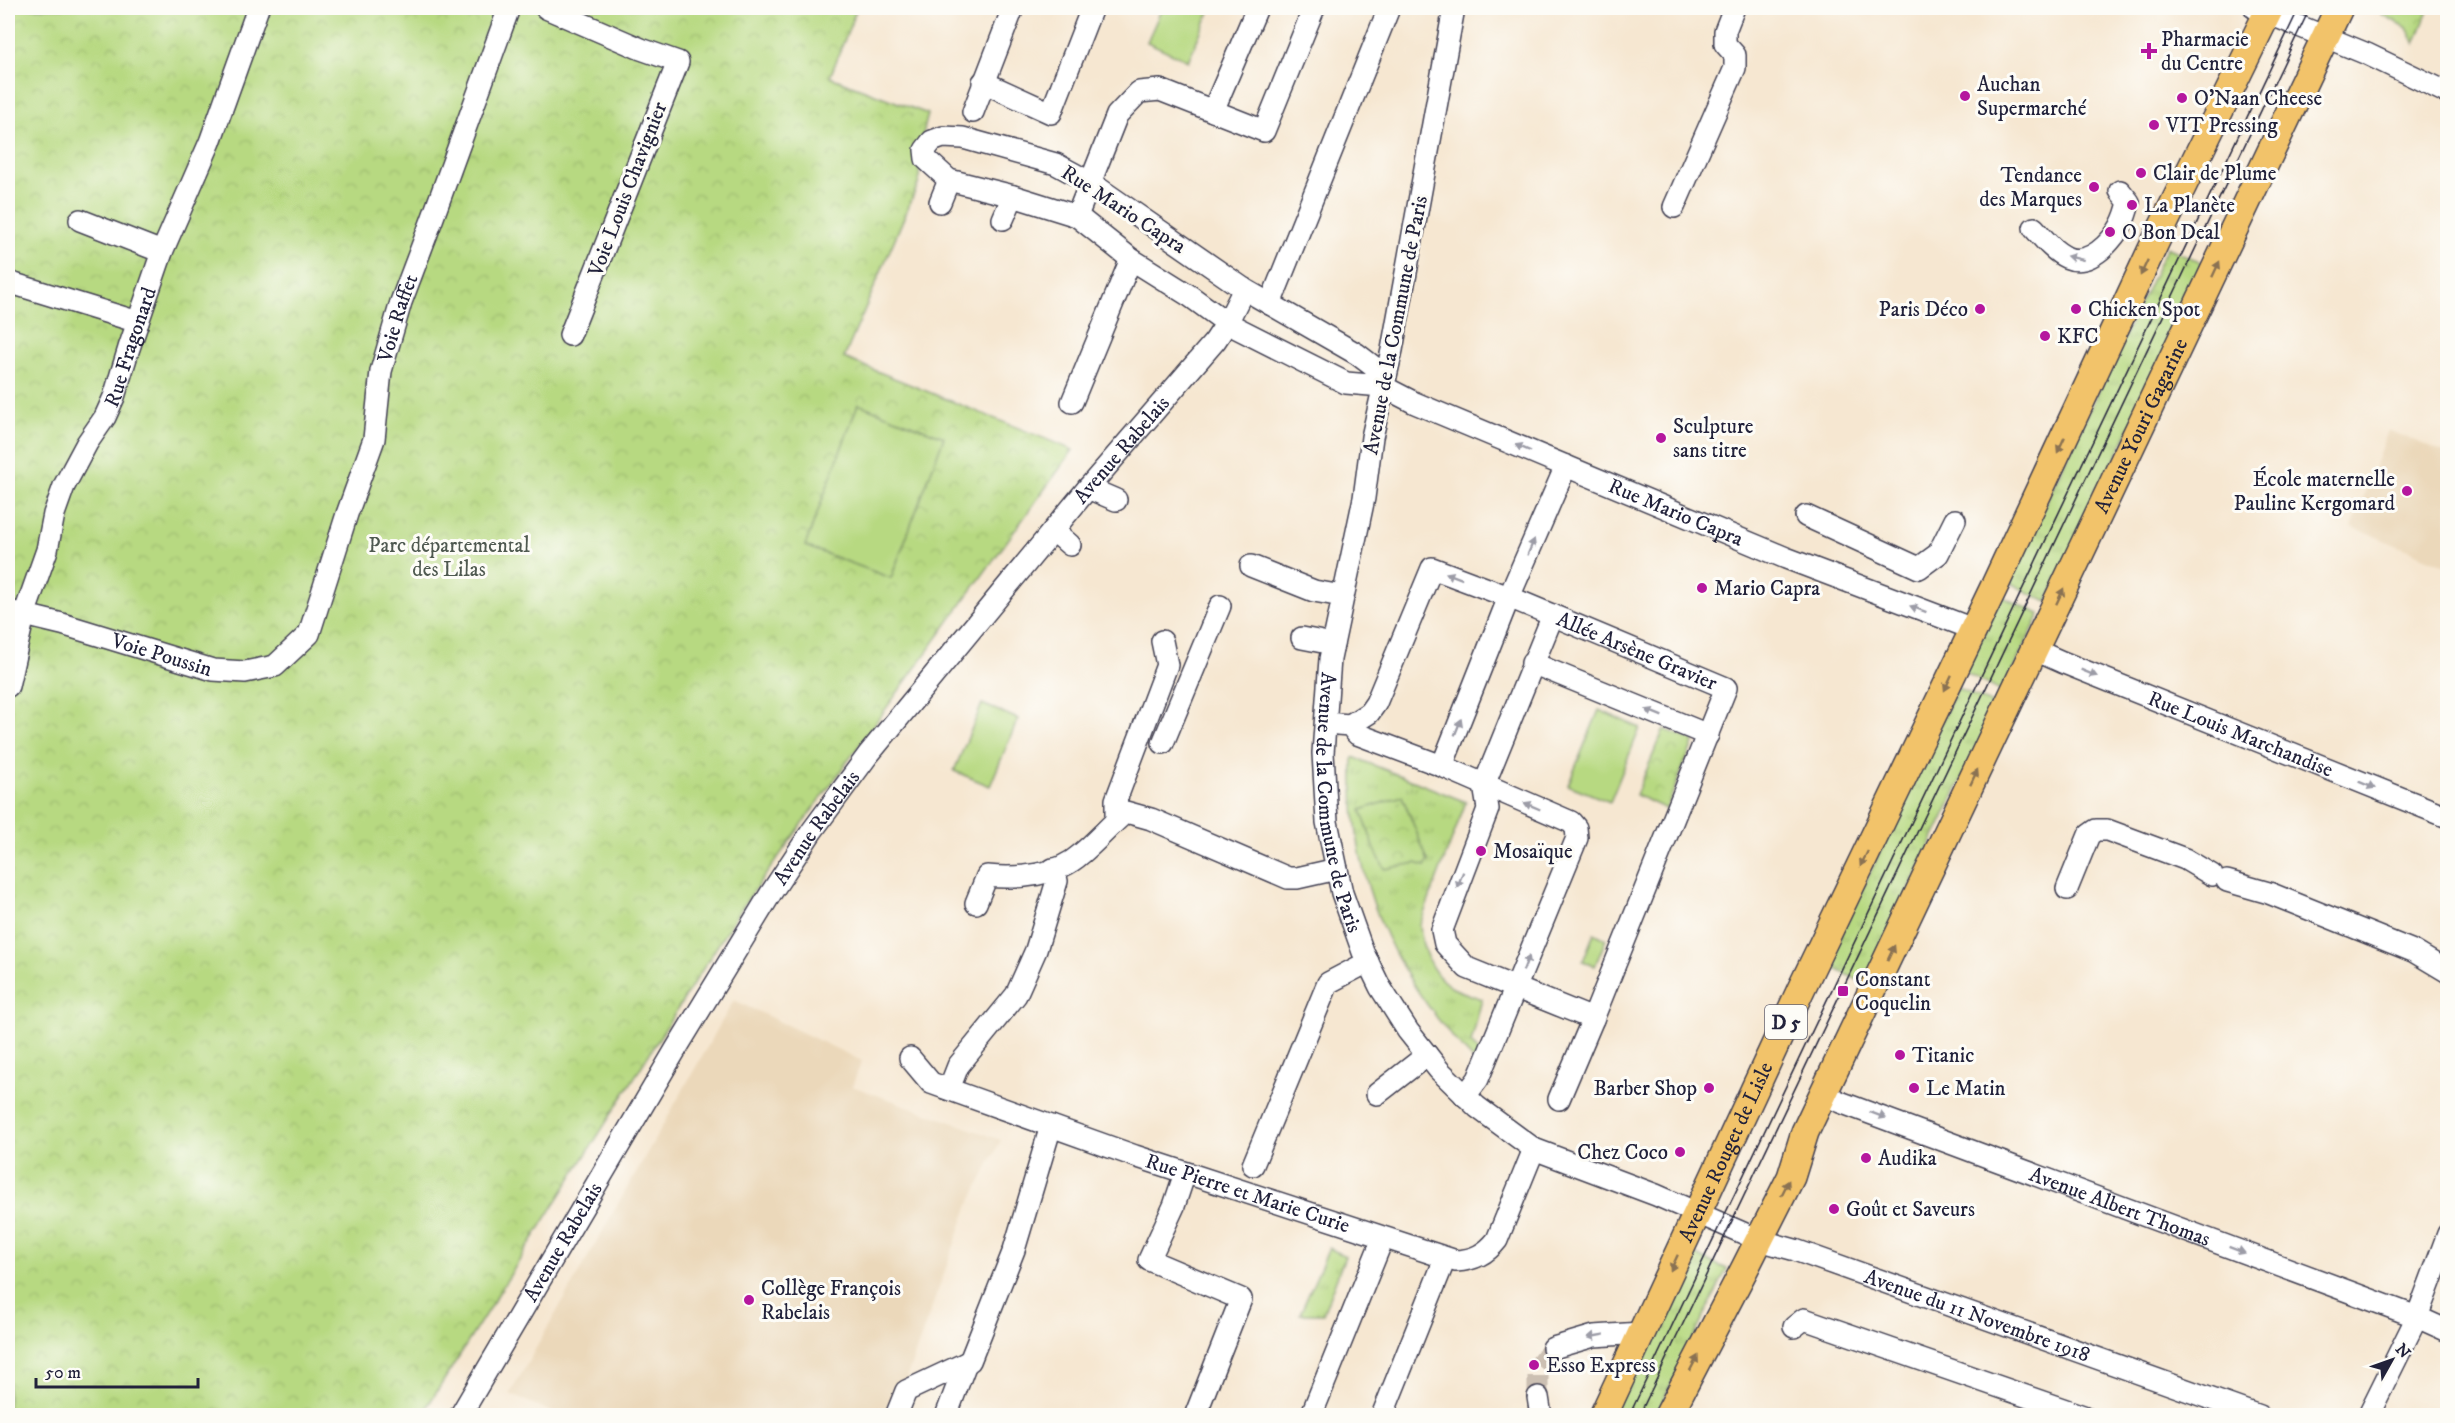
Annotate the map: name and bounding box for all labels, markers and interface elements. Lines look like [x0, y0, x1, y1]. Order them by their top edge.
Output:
place label: Pharmacie du Centre [2161, 27, 2249, 77]
marker: Pharmacie du Centre [2142, 44, 2156, 58]
place label: Auchan Supermarché [1977, 72, 2087, 122]
place label: O'Naan Cheese [2194, 86, 2323, 112]
marker: Auchan Supermarché [1958, 89, 1972, 103]
marker: O'Naan Cheese [2175, 91, 2189, 105]
street label: Voie Louis Chavignier [582, 98, 673, 281]
place label: VIT Pressing [2165, 113, 2278, 139]
marker: VIT Pressing [2147, 118, 2161, 132]
street label: Rue Mario Capra [1056, 160, 1191, 260]
place label: Clair de Plume [2153, 161, 2277, 187]
place label: Tendance des Marques [1979, 163, 2082, 213]
marker: Clair de Plume [2134, 166, 2148, 180]
marker: Tendance des Marques [2087, 180, 2101, 194]
street label: Avenue de la Commune de Paris [1358, 193, 1434, 457]
place label: La Planète [2144, 193, 2235, 219]
marker: La Planète [2125, 198, 2139, 212]
place label: O Bon Deal [2122, 220, 2221, 246]
marker: O Bon Deal [2103, 225, 2117, 239]
one-way arrow [2066, 252, 2084, 262]
one-way arrow [2139, 259, 2148, 276]
one-way arrow [2211, 260, 2220, 277]
street label: Voie Raffet [372, 270, 424, 366]
street label: Rue Fragonard [99, 284, 163, 412]
place label: Paris Déco [1879, 297, 1968, 323]
place label: Chicken Spot [2088, 297, 2201, 323]
marker: Paris Déco [1973, 302, 1987, 316]
marker: Chicken Spot [2069, 302, 2083, 316]
place label: KFC [2057, 324, 2099, 350]
marker: KFC [2038, 329, 2052, 343]
street label: Avenue Youri Gagarine [2089, 334, 2194, 518]
street label: Avenue Rabelais [1068, 391, 1176, 509]
place label: Sculpture sans titre [1673, 414, 1754, 464]
marker: Sculpture sans titre [1654, 431, 1668, 445]
one-way arrow [2056, 436, 2065, 453]
one-way arrow [1514, 443, 1532, 453]
place label: École maternelle Pauline Kergomard [2234, 466, 2396, 517]
street label: Rue Mario Capra [1604, 473, 1747, 553]
marker: École maternelle Pauline Kergomard [2400, 484, 2414, 498]
park label: Parc départemental des Lilas [368, 533, 530, 583]
one-way arrow [1526, 537, 1536, 555]
one-way arrow [1445, 571, 1463, 581]
place label: Mario Capra [1714, 576, 1820, 602]
marker: Mario Capra [1695, 581, 1709, 595]
one-way arrow [2055, 588, 2064, 605]
one-way arrow [1909, 603, 1927, 613]
street label: Allée Arsène Gravier [1553, 606, 1721, 697]
street label: Voie Poussin [107, 628, 215, 683]
one-way arrow [2080, 668, 2098, 678]
street label: Avenue de la Commune de Paris [1309, 671, 1367, 936]
one-way arrow [1944, 674, 1953, 691]
street label: Rue Louis Marchandise [2144, 686, 2337, 784]
one-way arrow [1645, 708, 1663, 717]
one-way arrow [1453, 718, 1463, 736]
street label: Avenue Rabelais [768, 766, 866, 890]
one-way arrow [1970, 768, 1979, 785]
one-way arrow [2358, 781, 2376, 790]
one-way arrow [1524, 801, 1541, 810]
place label: Mosaïque [1493, 839, 1573, 865]
marker: Mosaïque [1474, 844, 1488, 858]
one-way arrow [1860, 850, 1869, 867]
one-way arrow [1454, 871, 1464, 889]
one-way arrow [1886, 944, 1895, 961]
one-way arrow [1521, 954, 1531, 972]
place label: Constant Coquelin [1855, 967, 1931, 1017]
marker: Constant Coquelin [1836, 984, 1850, 998]
road number: D 5 [1765, 1005, 1807, 1039]
place label: Titanic [1912, 1043, 1974, 1069]
marker: Titanic [1893, 1048, 1907, 1062]
street label: Avenue Rouget de Lisle [1673, 1058, 1779, 1247]
place label: Barber Shop [1593, 1076, 1697, 1102]
place label: Le Matin [1926, 1076, 2006, 1102]
marker: Barber Shop [1702, 1081, 1716, 1095]
marker: Le Matin [1907, 1081, 1921, 1095]
one-way arrow [1869, 1111, 1887, 1121]
place label: Chez Coco [1577, 1140, 1668, 1166]
marker: Chez Coco [1673, 1145, 1687, 1159]
place label: Audika [1878, 1146, 1937, 1172]
street label: Rue Pierre et Marie Curie [1142, 1148, 1353, 1239]
marker: Audika [1859, 1151, 1873, 1165]
street label: Avenue Albert Thomas [2025, 1162, 2214, 1253]
street label: Avenue Rabelais [518, 1178, 609, 1307]
one-way arrow [1781, 1179, 1790, 1196]
place label: Goût et Saveurs [1846, 1197, 1975, 1223]
marker: Goût et Saveurs [1827, 1202, 1841, 1216]
one-way arrow [2228, 1246, 2246, 1256]
one-way arrow [1669, 1254, 1678, 1271]
street label: Avenue du 11 Novembre 1918 [1861, 1264, 2093, 1368]
place label: Collège François Rabelais [761, 1276, 901, 1326]
marker: Collège François Rabelais [742, 1293, 756, 1307]
north arrow [2362, 1330, 2422, 1390]
one-way arrow [1587, 1332, 1606, 1341]
text: N [2391, 1340, 2415, 1362]
scale bar [36, 1351, 198, 1389]
place label: Esso Express [1546, 1353, 1656, 1379]
one-way arrow [1689, 1355, 1699, 1372]
marker: Esso Express [1527, 1358, 1541, 1372]
text: 50 m [45, 1362, 81, 1384]

